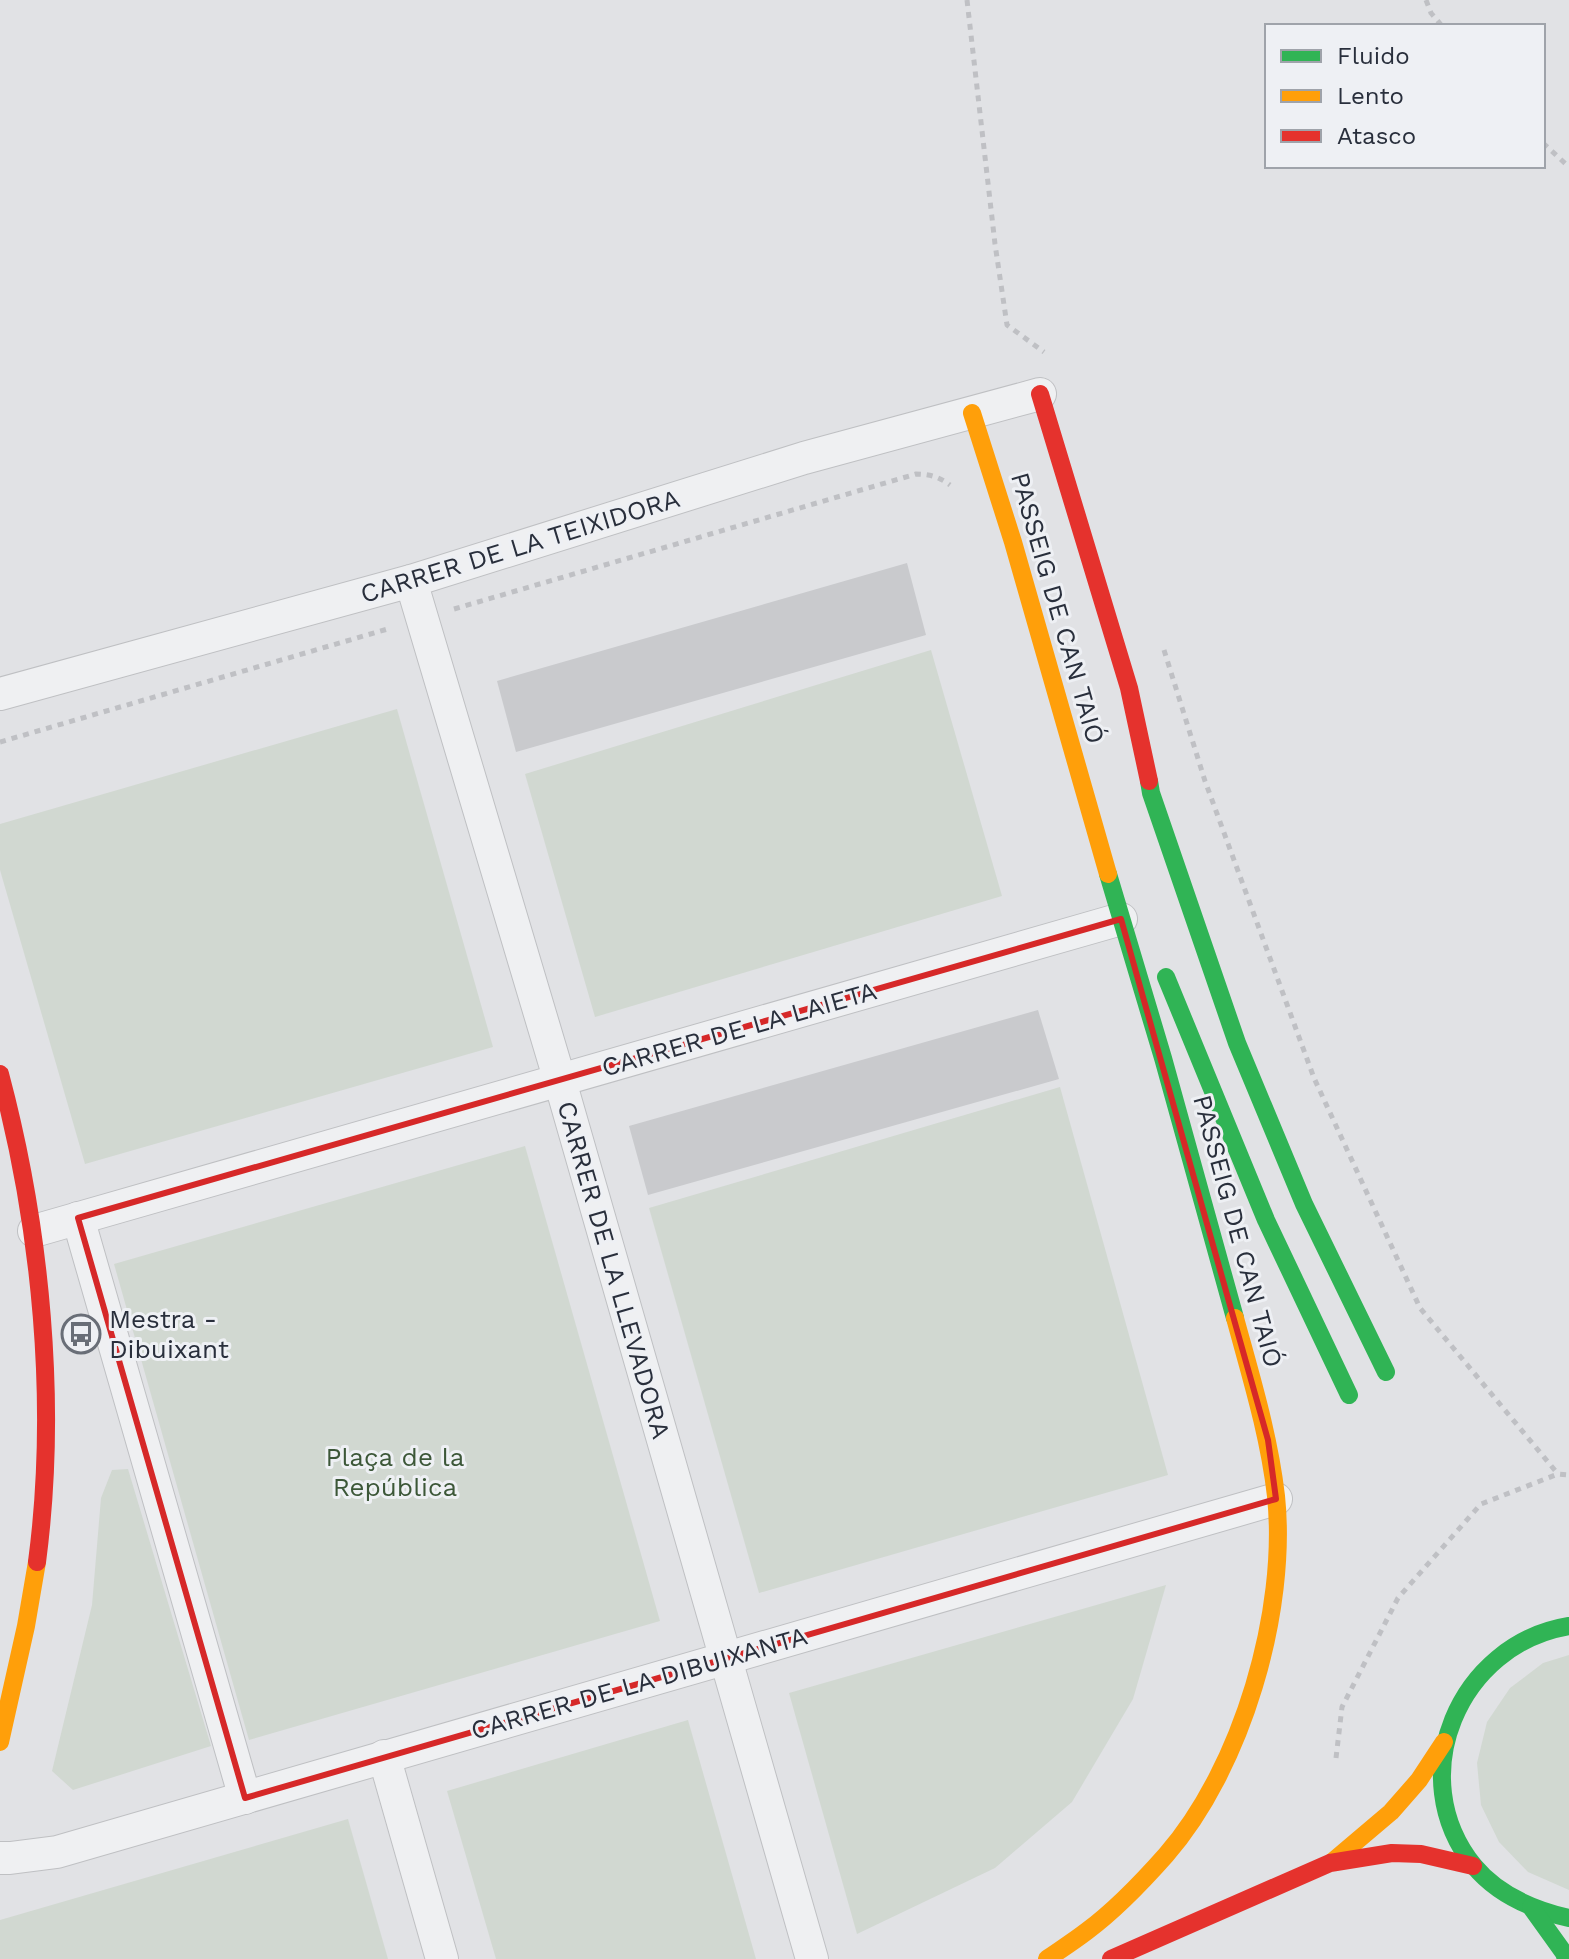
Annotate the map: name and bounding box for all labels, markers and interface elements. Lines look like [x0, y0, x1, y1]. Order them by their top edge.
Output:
legend [1265, 24, 1545, 168]
text: Fluido [1337, 42, 1410, 70]
text: Lento [1337, 82, 1404, 110]
text: Atasco [1337, 122, 1416, 150]
street label: PASSEIG DE CAN TAIÓ [1005, 469, 1111, 747]
street label: CARRER DE LA TEIXIDORA [357, 483, 683, 609]
street label: CARRER DE LA LAIETA [598, 975, 880, 1083]
street label: PASSEIG DE CAN TAIÓ [1187, 1091, 1289, 1371]
street label: CARRER DE LA LLEVADORA [551, 1098, 677, 1442]
place label: Mestra - Dibuixant [109, 1304, 229, 1364]
bus stop icon: Mestra - Dibuixant [60, 1313, 102, 1355]
park label: Plaça de la República [326, 1442, 465, 1502]
street label: CARRER DE LA DIBUIXANTA [467, 1621, 811, 1745]

